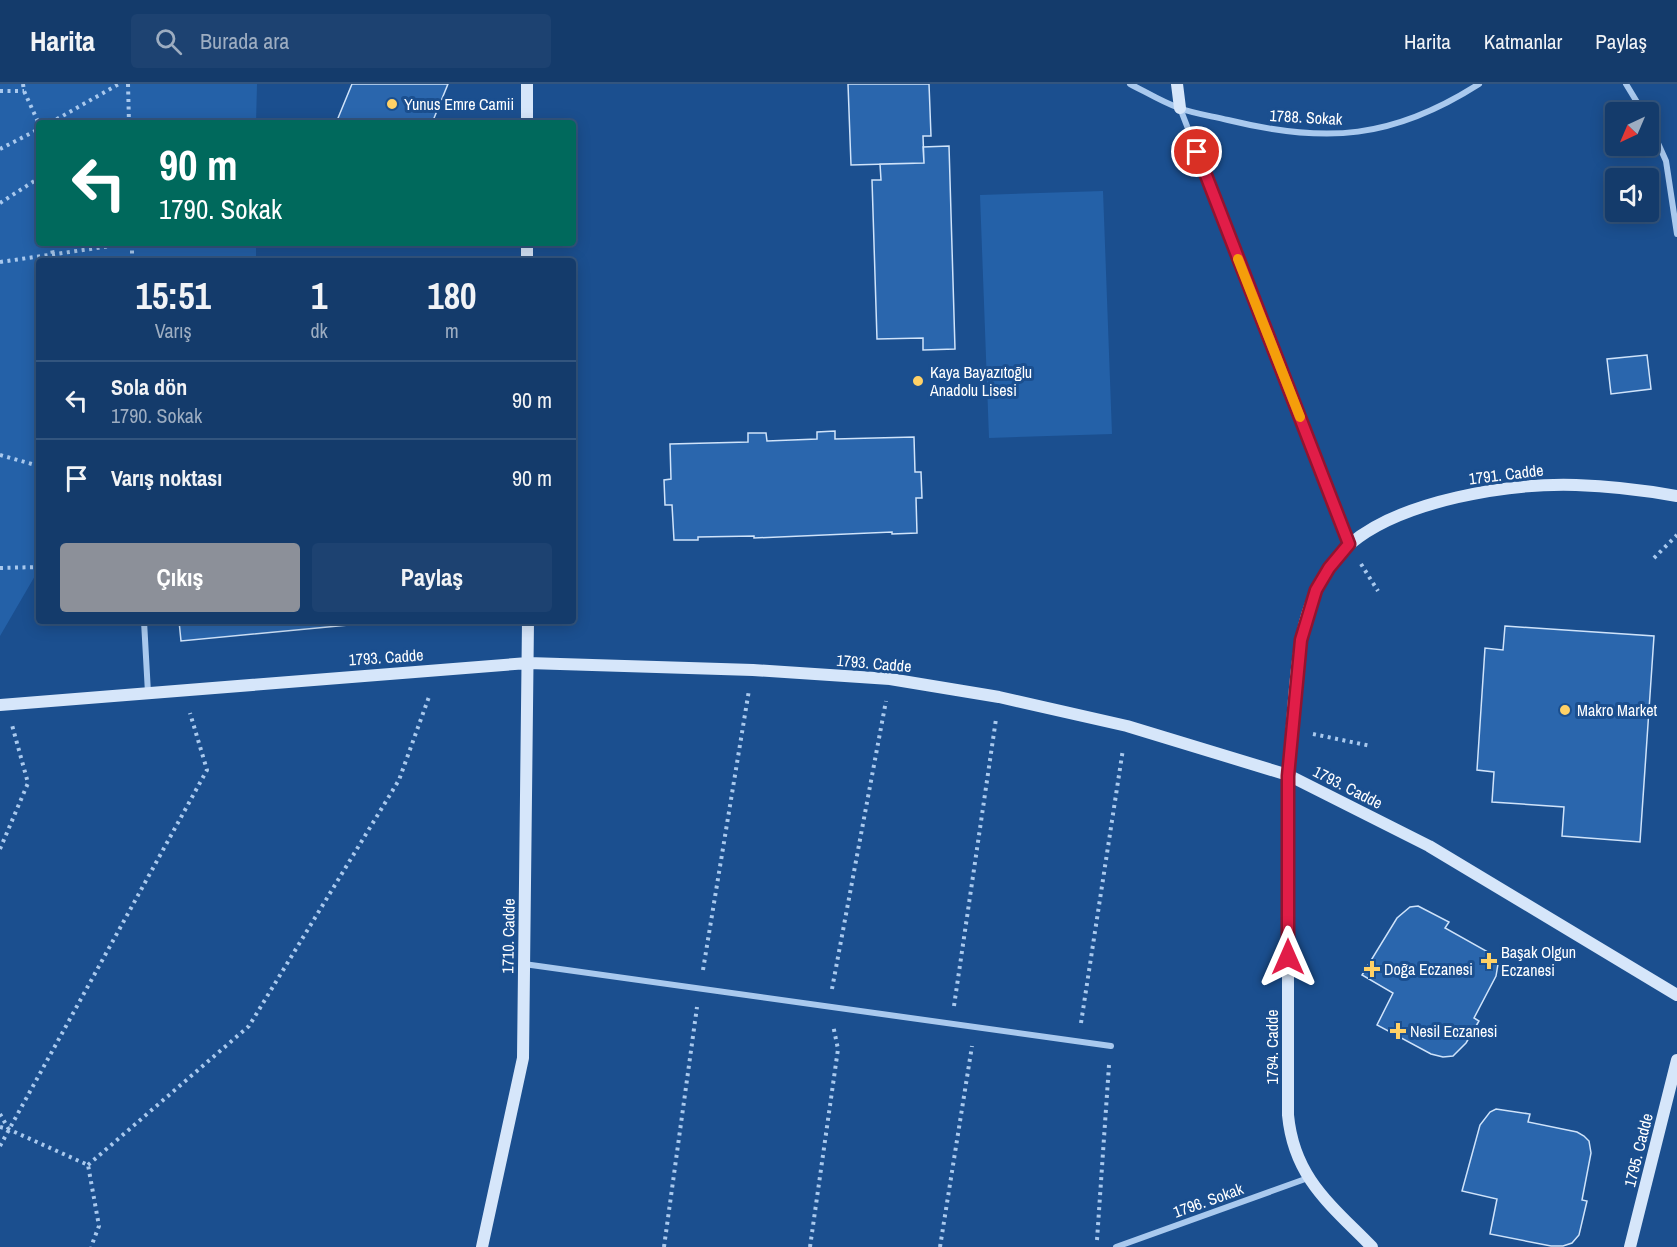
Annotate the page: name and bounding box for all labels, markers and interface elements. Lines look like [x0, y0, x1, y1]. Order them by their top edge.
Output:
search box [131, 14, 551, 68]
text: Harita [30, 22, 95, 60]
icon: search [152, 25, 185, 58]
text: Burada ara [200, 26, 289, 56]
text: Harita [1404, 27, 1451, 56]
text: Katmanlar [1484, 27, 1562, 56]
text: Paylaş [1595, 27, 1647, 56]
place label: Yunus Emre Camii [404, 93, 514, 115]
marker: Yunus Emre Camii [385, 97, 399, 111]
north arrow [1605, 102, 1659, 156]
map controls [1605, 102, 1659, 222]
street label: 1788. Sokak [1269, 104, 1343, 130]
pin [1171, 126, 1222, 177]
icon: arrive [1180, 135, 1213, 168]
text: 90 m [159, 137, 238, 193]
icon: left [60, 144, 138, 222]
button: sound [1605, 168, 1659, 222]
text: 1790. Sokak [159, 191, 282, 227]
text: 15:51 [135, 272, 211, 320]
text: 1 [311, 272, 327, 320]
text: 180 [427, 272, 476, 320]
text: Varış [155, 317, 192, 344]
text: dk [310, 317, 328, 344]
text: m [445, 317, 459, 344]
place label: Kaya Bayazıtoğlu Anadolu Lisesi [929, 361, 1032, 401]
text: Sola dön [111, 372, 187, 402]
marker: Kaya Bayazıtoğlu Anadolu Lisesi [911, 374, 925, 388]
icon: left [60, 384, 93, 417]
text: 90 m [512, 385, 552, 415]
text: 1790. Sokak [111, 402, 202, 429]
street label: 1791. Cadde [1467, 459, 1545, 489]
icon: arrive [60, 462, 93, 495]
text: Varış noktası [111, 463, 222, 493]
text: 90 m [512, 463, 552, 493]
button: Çıkış [60, 543, 300, 612]
button: Paylaş [312, 543, 552, 612]
street label: 1793. Cadde [348, 643, 424, 671]
street label: 1793. Cadde [836, 649, 912, 677]
place label: Makro Market [1577, 699, 1658, 721]
marker: Makro Market [1558, 703, 1572, 717]
street label: 1793. Cadde [1310, 760, 1386, 814]
street label: 1710. Cadde [496, 898, 520, 974]
position arrow [1256, 925, 1320, 989]
place label: Başak Olgun Eczanesi [1501, 941, 1576, 981]
marker: Başak Olgun Eczanesi [1482, 954, 1496, 968]
place label: Doğa Eczanesi [1384, 958, 1473, 980]
marker: Doğa Eczanesi [1365, 962, 1379, 976]
street label: 1794. Cadde [1261, 1009, 1283, 1085]
place label: Nesil Eczanesi [1410, 1020, 1498, 1042]
marker: Nesil Eczanesi [1391, 1024, 1405, 1038]
street label: 1795. Cadde [1618, 1111, 1658, 1189]
street label: 1796. Sokak [1170, 1177, 1246, 1223]

